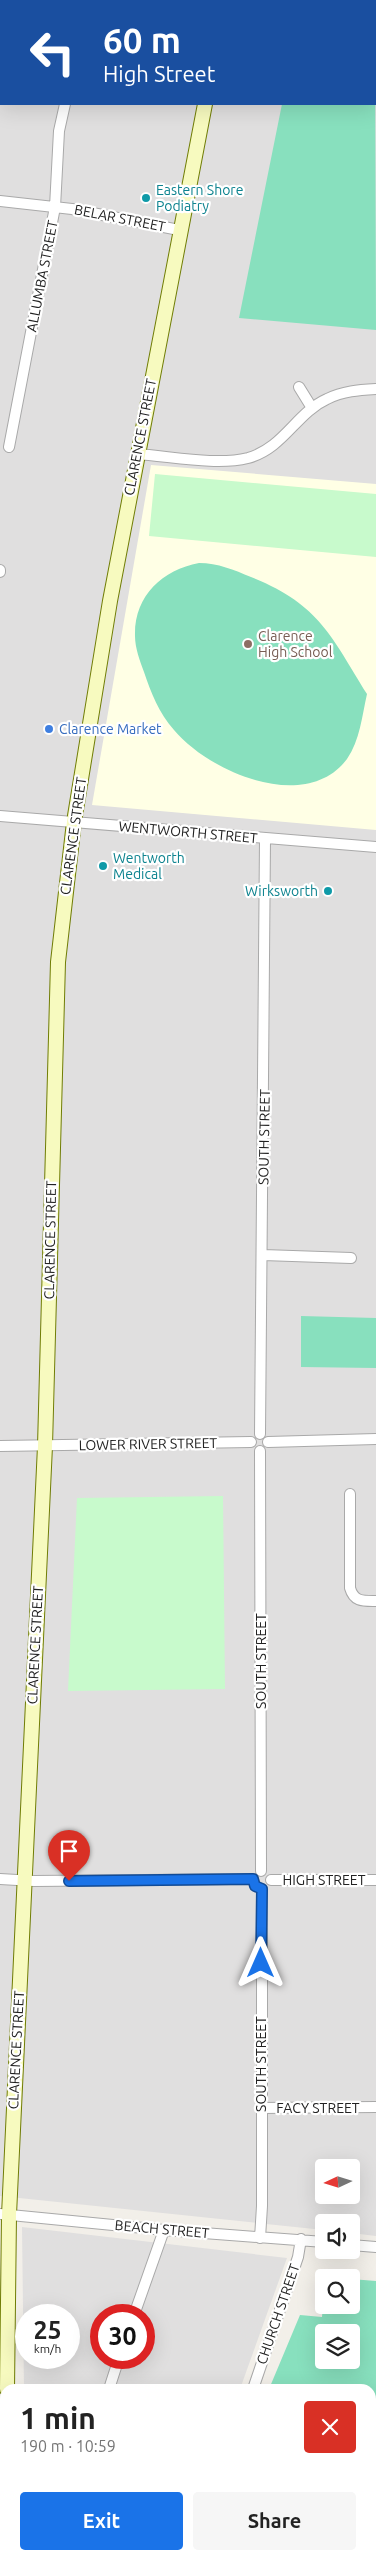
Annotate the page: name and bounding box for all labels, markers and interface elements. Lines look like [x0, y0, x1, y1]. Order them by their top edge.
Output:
icon: left [20, 20, 85, 85]
text: 60 m [103, 20, 181, 60]
text: High Street [103, 61, 215, 86]
place label: Eastern Shore Podiatry [156, 182, 243, 214]
marker: Eastern Shore Podiatry [140, 192, 152, 204]
street label: BELAR STREET [73, 201, 167, 235]
street label: ALLUMBA STREET [23, 219, 61, 333]
street label: CLARENCE STREET [121, 377, 159, 497]
place label: Clarence High School [258, 628, 333, 660]
marker: Clarence High School [242, 638, 254, 650]
place label: Clarence Market [59, 721, 162, 737]
marker: Clarence Market [43, 723, 55, 735]
street label: CLARENCE STREET [57, 776, 89, 896]
street label: WENTWORTH STREET [118, 818, 258, 846]
place label: Wentworth Medical [113, 850, 185, 882]
marker: Wentworth Medical [97, 860, 109, 872]
place label: Wirksworth [245, 883, 318, 899]
marker: Wirksworth [322, 885, 334, 897]
street label: SOUTH STREET [255, 1089, 273, 1185]
street label: CLARENCE STREET [41, 1180, 59, 1300]
street label: LOWER RIVER STREET [79, 1435, 218, 1453]
street label: CLARENCE STREET [24, 1585, 46, 1705]
street label: SOUTH STREET [253, 1613, 269, 1709]
pin [48, 1830, 90, 1881]
icon: arrive [55, 1837, 83, 1865]
street label: HIGH STREET [283, 1872, 366, 1888]
position arrow [234, 1936, 286, 1988]
street label: CLARENCE STREET [5, 1990, 27, 2110]
street label: SOUTH STREET [253, 2016, 269, 2112]
street label: FACY STREET [276, 2100, 360, 2116]
north arrow [315, 2159, 360, 2204]
map controls [315, 2159, 360, 2369]
button: sound [315, 2214, 360, 2259]
street label: BEACH STREET [114, 2217, 210, 2241]
street label: CHURCH STREET [253, 2261, 303, 2366]
button: search [315, 2269, 360, 2314]
speed limit sign: 30 [90, 2304, 155, 2369]
text: 25 [33, 2316, 62, 2344]
button: layers [315, 2324, 360, 2369]
text: km/h [34, 2342, 61, 2355]
text: 1 min [20, 2401, 96, 2435]
button: close [304, 2401, 356, 2453]
text: 190 m · 10:59 [20, 2437, 116, 2455]
button: Exit [20, 2492, 183, 2550]
button: Share [193, 2492, 356, 2550]

